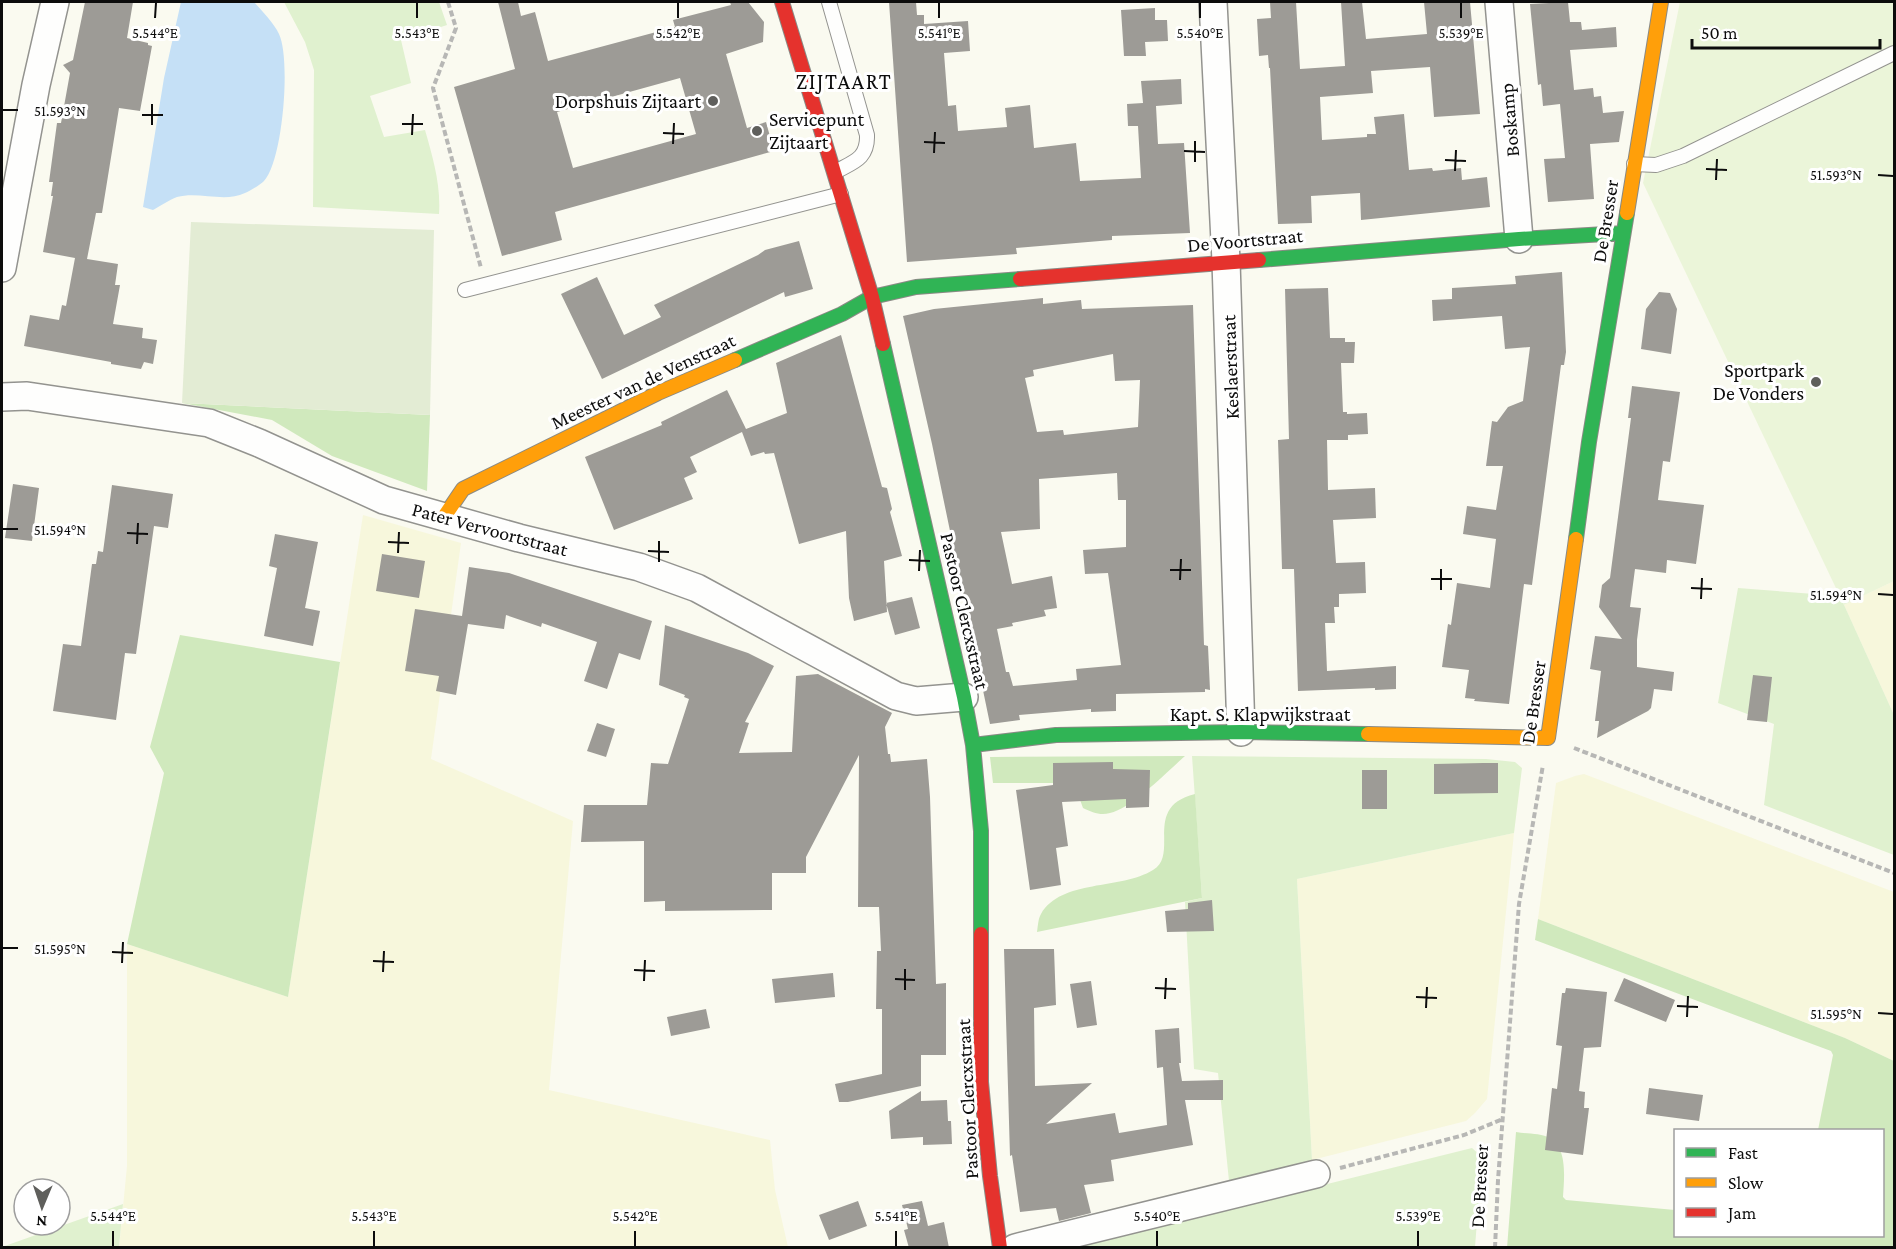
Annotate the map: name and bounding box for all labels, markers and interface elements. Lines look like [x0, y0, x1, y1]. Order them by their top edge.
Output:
scale bar [1692, 12, 1880, 50]
text: 50 m [1701, 23, 1738, 43]
text: 5.544°E [132, 25, 178, 41]
text: 5.543°E [394, 25, 440, 41]
text: 5.542°E [655, 25, 701, 41]
text: 5.541°E [917, 25, 961, 41]
text: 5.540°E [1176, 25, 1224, 41]
text: 5.539°E [1438, 25, 1484, 41]
district label: ZIJTAART [796, 69, 892, 94]
street label: Boskamp [1495, 82, 1524, 158]
place label: Dorpshuis Zijtaart [555, 90, 701, 113]
marker: Dorpshuis Zijtaart [706, 94, 720, 108]
text: 51.593°N [34, 103, 86, 119]
place label: Servicepunt Zijtaart [769, 108, 865, 154]
marker: Servicepunt Zijtaart [750, 124, 764, 138]
text: 51.593°N [1810, 167, 1862, 183]
street label: De Bresser [1588, 178, 1622, 264]
street label: De Voortstraat [1186, 224, 1304, 256]
street label: Keslaerstraat [1217, 314, 1243, 420]
street label: Meester van de Venstraat [547, 329, 739, 433]
place label: Sportpark De Vonders [1713, 359, 1804, 404]
marker: Sportpark De Vonders [1809, 375, 1823, 389]
street label: Pater Vervoortstraat [410, 498, 571, 560]
text: 51.594°N [34, 522, 86, 538]
street label: Pastoor Clercxstraat [936, 530, 994, 692]
text: 51.594°N [1810, 587, 1862, 603]
street label: De Bresser [1516, 659, 1550, 745]
street label: Kapt. S. Klapwijkstraat [1170, 703, 1351, 726]
text: 51.595°N [34, 941, 86, 957]
text: 51.595°N [1810, 1006, 1862, 1022]
street label: Pastoor Clercxstraat [952, 1018, 982, 1180]
legend [1674, 1129, 1884, 1237]
text: Fast [1728, 1143, 1759, 1163]
street label: De Bresser [1466, 1144, 1492, 1228]
text: Slow [1728, 1173, 1764, 1193]
north arrow [12, 1177, 72, 1237]
text: Jam [1726, 1203, 1757, 1223]
text: 5.544°E [90, 1208, 136, 1224]
text: 5.543°E [351, 1208, 397, 1224]
text: 5.542°E [612, 1208, 658, 1224]
text: 5.541°E [874, 1208, 918, 1224]
text: 5.540°E [1133, 1208, 1181, 1224]
text: 5.539°E [1395, 1208, 1441, 1224]
text: N [36, 1213, 47, 1230]

